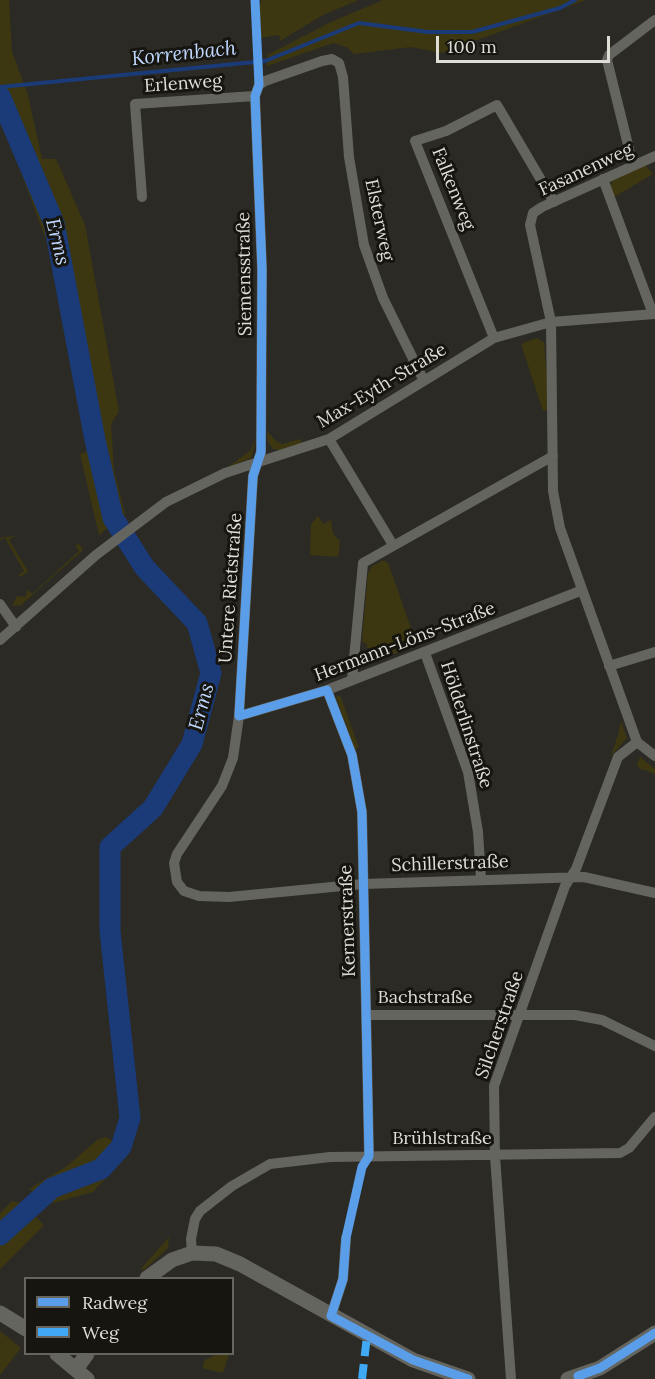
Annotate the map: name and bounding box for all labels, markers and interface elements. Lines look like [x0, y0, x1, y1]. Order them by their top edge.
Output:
scale bar [439, 24, 613, 62]
text: 100 m [447, 35, 497, 58]
water label: Korrenbach [130, 37, 238, 71]
street label: Erlenweg [143, 71, 223, 97]
street label: Fasanenweg [536, 139, 636, 201]
street label: Falkenweg [427, 145, 479, 233]
street label: Elsterweg [360, 177, 398, 263]
street label: Siemensstraße [233, 212, 257, 336]
water label: Erms [40, 216, 74, 268]
street label: Max-Eyth-Straße [314, 339, 450, 433]
street label: Untere Rietstraße [215, 512, 247, 664]
street label: Hermann-Löns-Straße [312, 598, 498, 686]
street label: Hölderlinstraße [435, 659, 497, 791]
water label: Erms [184, 681, 220, 733]
street label: Schillerstraße [391, 851, 509, 877]
street label: Kernerstraße [335, 864, 361, 978]
street label: Silcherstraße [472, 968, 528, 1082]
street label: Bachstraße [377, 987, 473, 1009]
street label: Brühlstraße [392, 1128, 492, 1150]
legend [24, 1277, 234, 1355]
text: Radweg [82, 1291, 147, 1314]
text: Weg [82, 1321, 119, 1344]

